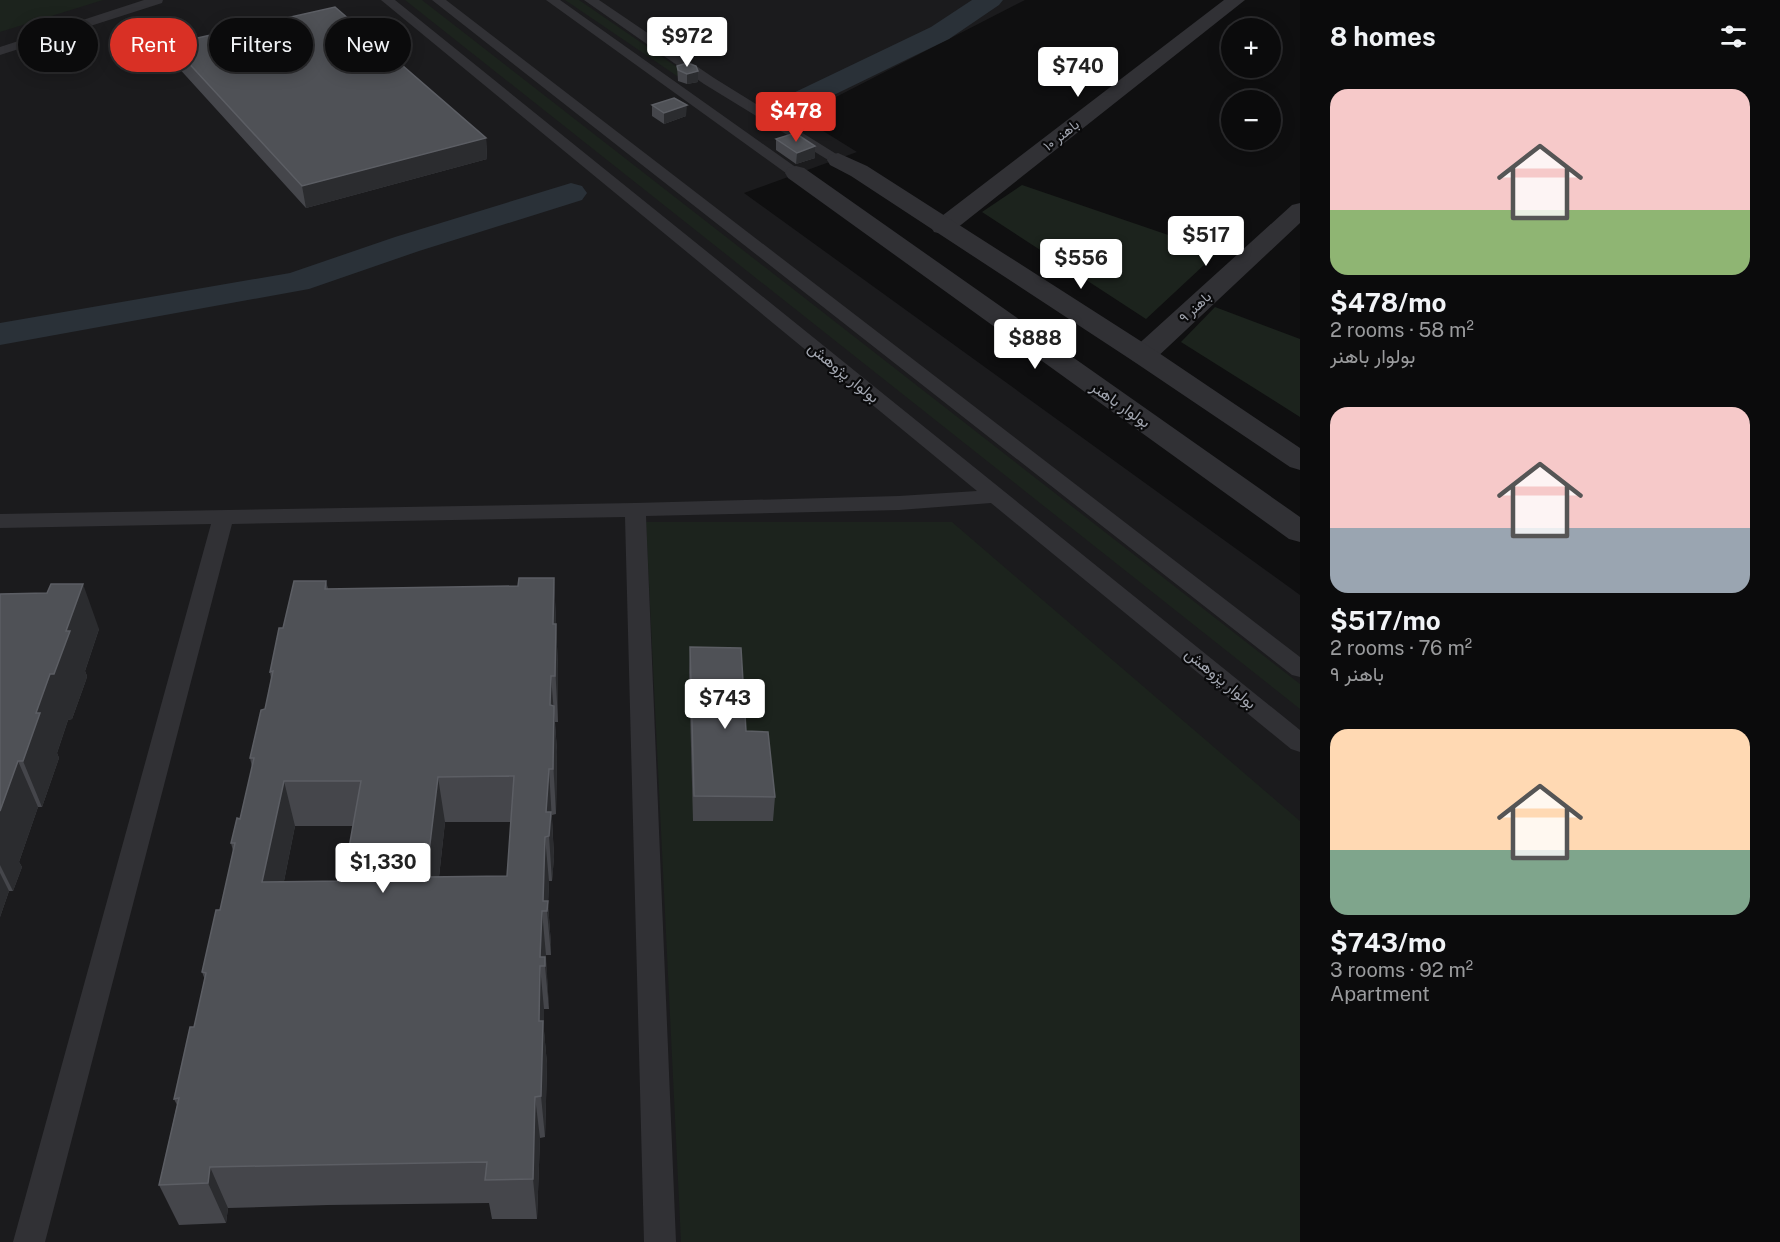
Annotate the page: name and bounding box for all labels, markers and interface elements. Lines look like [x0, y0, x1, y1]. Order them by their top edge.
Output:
pin: $972 [651, 17, 723, 68]
chip: Buy [18, 18, 98, 72]
chip: Rent [110, 18, 197, 72]
chip: Filters [209, 18, 313, 72]
chip: New [325, 18, 411, 72]
map controls [1221, 18, 1281, 150]
button: + [1221, 18, 1281, 78]
icon: filters [1717, 20, 1750, 53]
text: 8 homes [1330, 21, 1436, 52]
text: $972 [661, 24, 713, 48]
pin: $740 [1042, 47, 1114, 98]
text: $740 [1052, 54, 1104, 78]
button: − [1221, 90, 1281, 150]
pin: $478 [760, 92, 832, 143]
text: $478 [770, 99, 822, 123]
street label: باهنر ۱۰ [1040, 116, 1083, 155]
icon: home [1486, 128, 1594, 236]
pin: $517 [1170, 216, 1242, 267]
text: $517 [1182, 223, 1230, 247]
pin: $556 [1045, 239, 1117, 290]
text: $556 [1054, 246, 1108, 270]
text: $478/mo [1330, 287, 1446, 318]
street label: باهنر ۹ [1176, 288, 1215, 326]
text: 2 rooms · 58 m² [1330, 318, 1474, 342]
pin: $888 [999, 319, 1071, 370]
text: $888 [1008, 326, 1062, 350]
street label: بولوار پژوهش [803, 338, 883, 408]
text: بولوار باهنر [1330, 344, 1415, 368]
street label: بولوار باهنر [1086, 376, 1154, 433]
icon: home [1486, 446, 1594, 554]
text: $517/mo [1330, 605, 1441, 636]
text: 2 rooms · 76 m² [1330, 636, 1472, 660]
street label: بولوار پژوهش [1180, 644, 1260, 714]
text: باهنر ۹ [1330, 662, 1384, 686]
pin: $743 [689, 679, 761, 730]
text: $743 [699, 686, 751, 710]
icon: home [1486, 768, 1594, 876]
pin: $1,330 [334, 843, 432, 894]
text: $1,330 [349, 850, 417, 874]
text: $743/mo [1330, 927, 1446, 958]
text: 3 rooms · 92 m² [1330, 958, 1473, 982]
text: Apartment [1330, 982, 1430, 1006]

